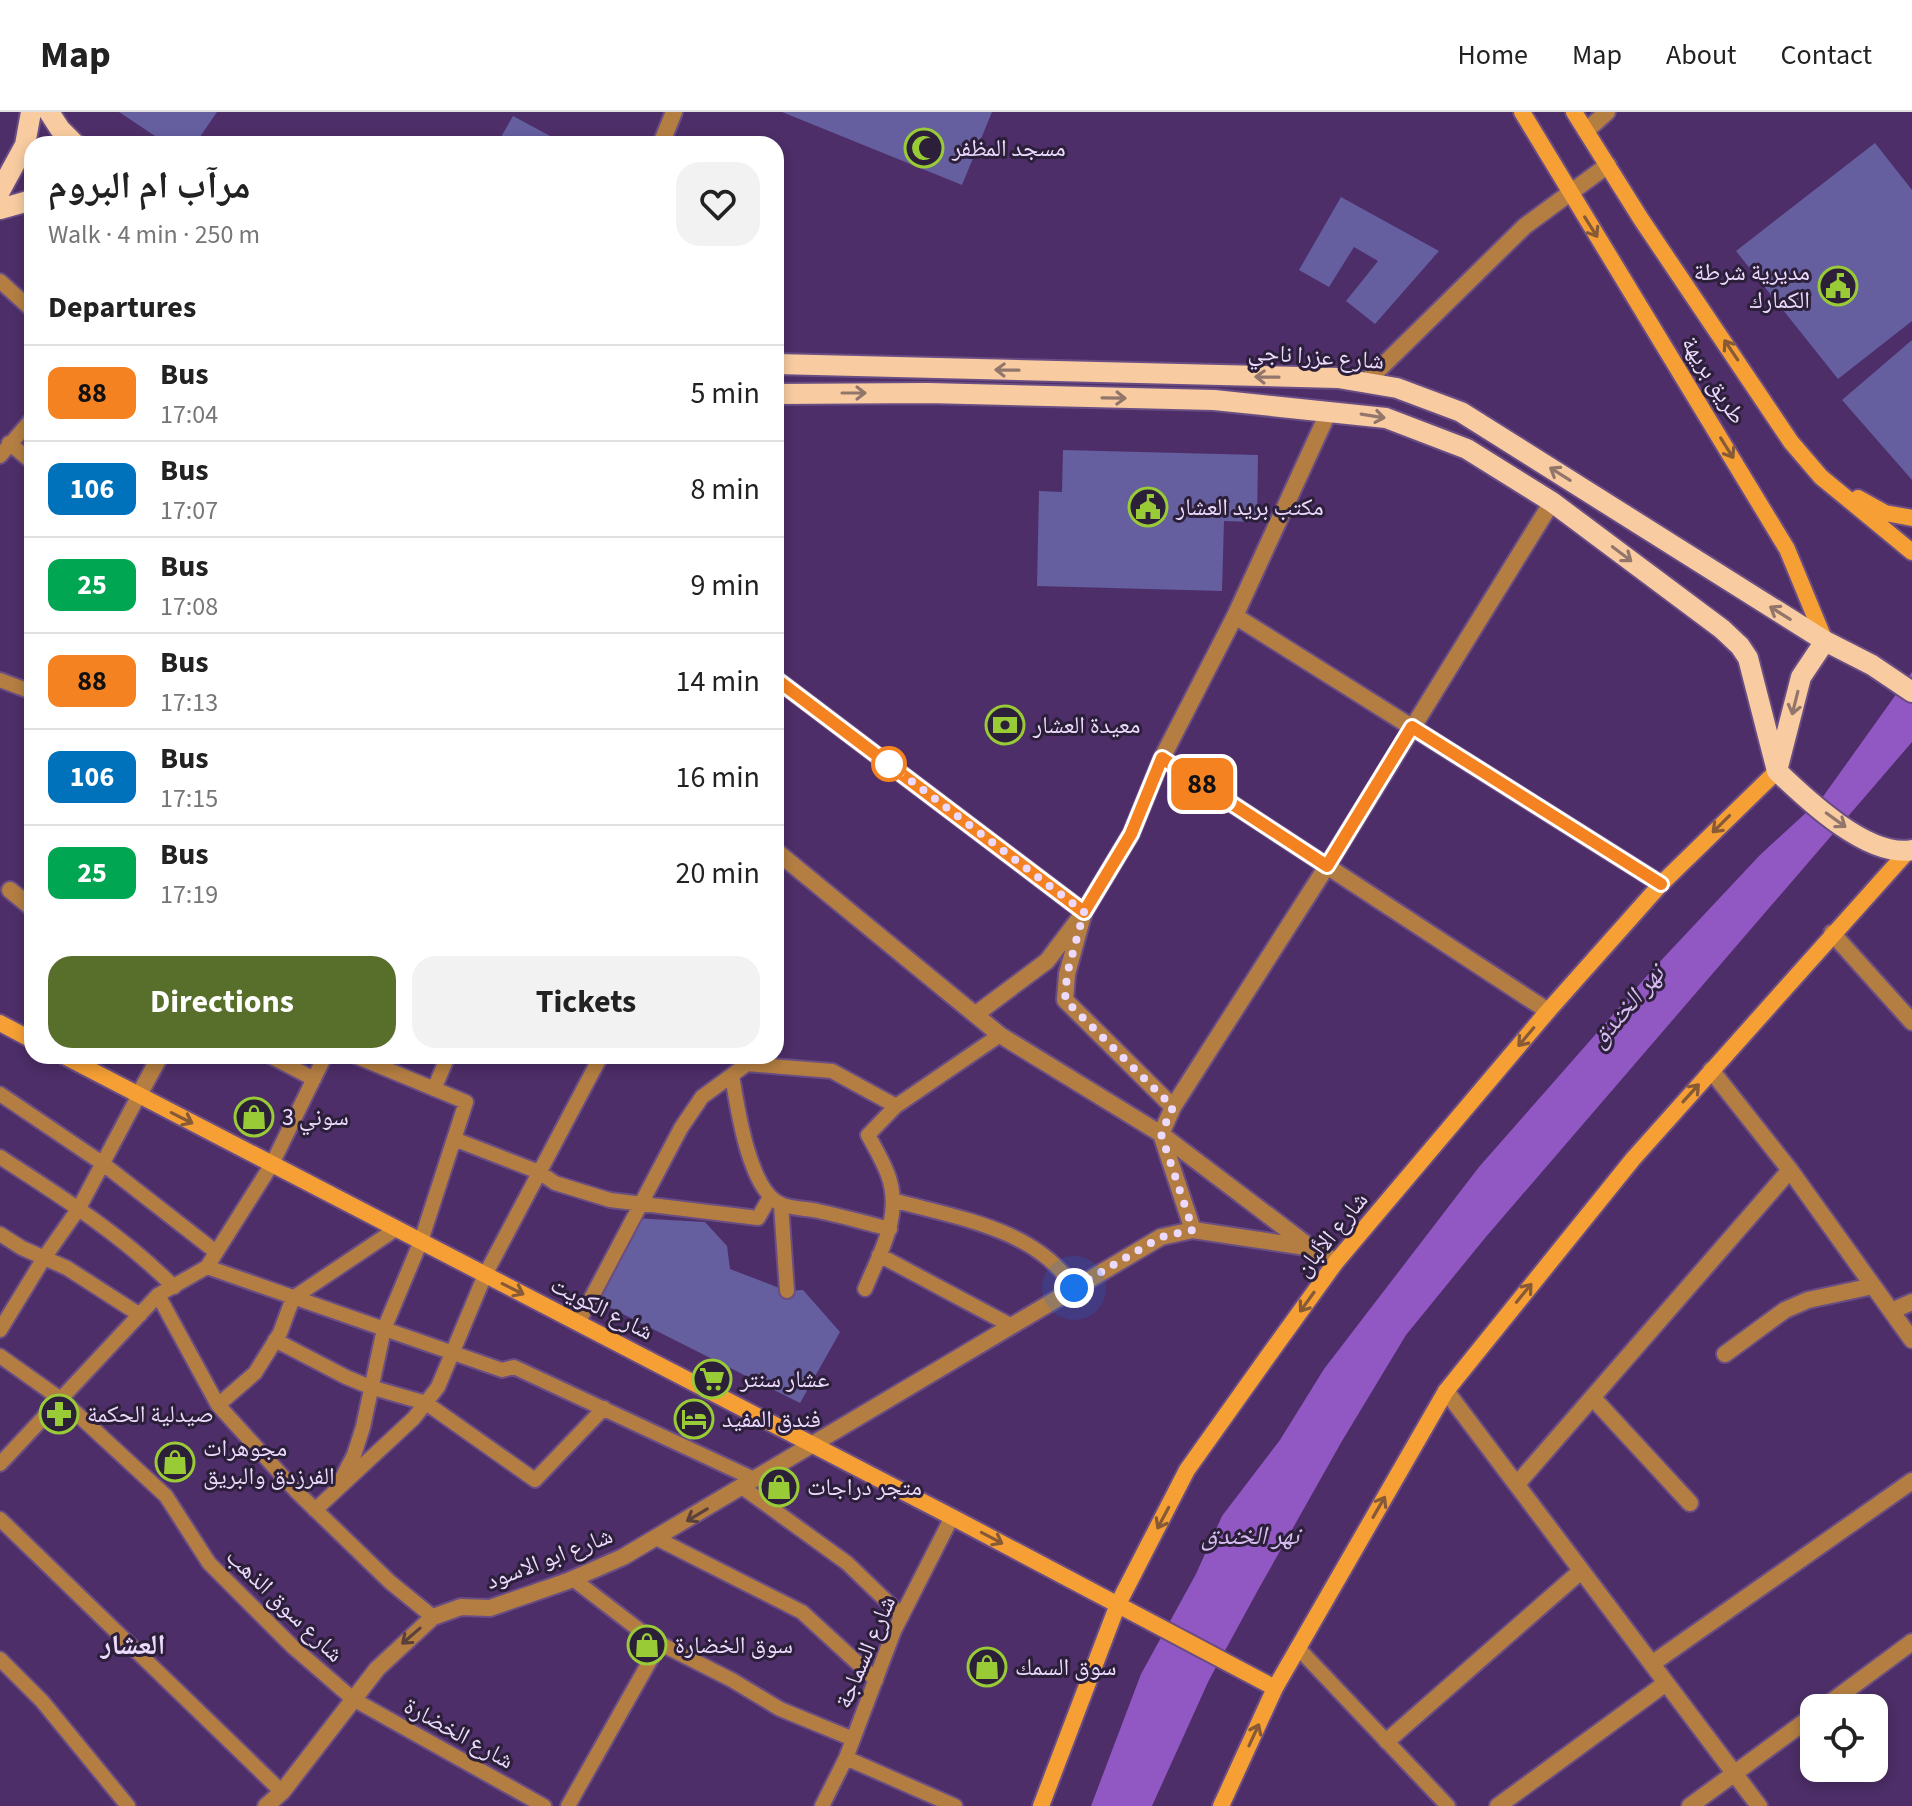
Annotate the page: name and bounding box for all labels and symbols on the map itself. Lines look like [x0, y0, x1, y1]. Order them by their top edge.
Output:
mosque icon: مسجد المظفر [903, 127, 945, 169]
place label: مسجد المظفر [951, 131, 1066, 166]
one-way arrow [1584, 215, 1600, 238]
place label: مديرية شرطة الكمارك [1694, 255, 1810, 318]
public building icon: مديرية شرطة الكمارك [1817, 265, 1859, 307]
street label: طريق بريهة [1673, 329, 1755, 431]
street label: شارع عزرا ناجي [1247, 334, 1385, 380]
one-way arrow [1722, 340, 1739, 362]
one-way arrow [994, 362, 1021, 377]
one-way arrow [1254, 369, 1281, 384]
one-way arrow [840, 385, 867, 401]
one-way arrow [1100, 390, 1127, 405]
one-way arrow [1360, 409, 1385, 424]
one-way arrow [1720, 436, 1736, 459]
one-way arrow [1549, 465, 1572, 481]
public building icon: مكتب بريد العشار [1127, 486, 1169, 528]
place label: مكتب بريد العشار [1175, 490, 1324, 525]
one-way arrow [1611, 546, 1633, 563]
one-way arrow [1769, 604, 1792, 620]
one-way arrow [1786, 689, 1801, 715]
bank icon: معيدة العشار [984, 704, 1026, 746]
place label: معيدة العشار [1032, 708, 1140, 743]
unlabelled marker [872, 747, 906, 781]
line badge: 88 [1166, 758, 1238, 810]
one-way arrow [1824, 812, 1846, 828]
one-way arrow [1711, 814, 1731, 834]
water label: نهر الخندق [1580, 954, 1675, 1056]
one-way arrow [1517, 1026, 1535, 1046]
one-way arrow [1681, 1084, 1699, 1104]
shop icon: سوني 3 [233, 1096, 275, 1138]
place label: سوني 3 [282, 1100, 349, 1136]
one-way arrow [170, 1110, 194, 1126]
street label: شارع الألبان [1286, 1184, 1377, 1285]
street label: شارع الكويت [544, 1268, 659, 1349]
your location [1054, 1268, 1094, 1308]
one-way arrow [500, 1282, 524, 1298]
one-way arrow [1516, 1283, 1533, 1304]
one-way arrow [1299, 1291, 1316, 1312]
supermarket icon: عشار سنتر [691, 1358, 733, 1400]
place label: عشار سنتر [739, 1362, 829, 1397]
pharmacy icon: صيدلية الحكمة [38, 1393, 80, 1435]
place label: صيدلية الحكمة [87, 1397, 214, 1432]
hotel icon: فندق المفيد [673, 1398, 715, 1440]
place label: فندق المفيد [722, 1402, 821, 1437]
place label: مجوهرات الفرزدق والبريق [203, 1431, 335, 1494]
shop icon: مجوهرات الفرزدق والبريق [154, 1441, 196, 1483]
shop icon: متجر دراجات [758, 1466, 800, 1508]
place label: متجر دراجات [807, 1470, 922, 1505]
one-way arrow [1372, 1496, 1387, 1520]
one-way arrow [1154, 1505, 1170, 1529]
one-way arrow [686, 1507, 709, 1523]
water label: نهر الخندق [1201, 1517, 1303, 1554]
street label: شارع ابو الاسود [480, 1518, 618, 1599]
one-way arrow [980, 1530, 1003, 1546]
street label: شارع سوق الذهب [218, 1540, 351, 1671]
street label: شارع السماجة [826, 1590, 905, 1714]
shop icon: سوق الخضارة [626, 1624, 668, 1666]
district label: العشار [100, 1625, 165, 1665]
one-way arrow [401, 1627, 421, 1645]
place label: سوق الخضارة [675, 1628, 793, 1663]
shop icon: سوق السمك [966, 1646, 1008, 1688]
place label: سوق السمك [1015, 1650, 1117, 1685]
street label: شارع الخضارة [397, 1689, 520, 1778]
one-way arrow [1247, 1723, 1262, 1748]

